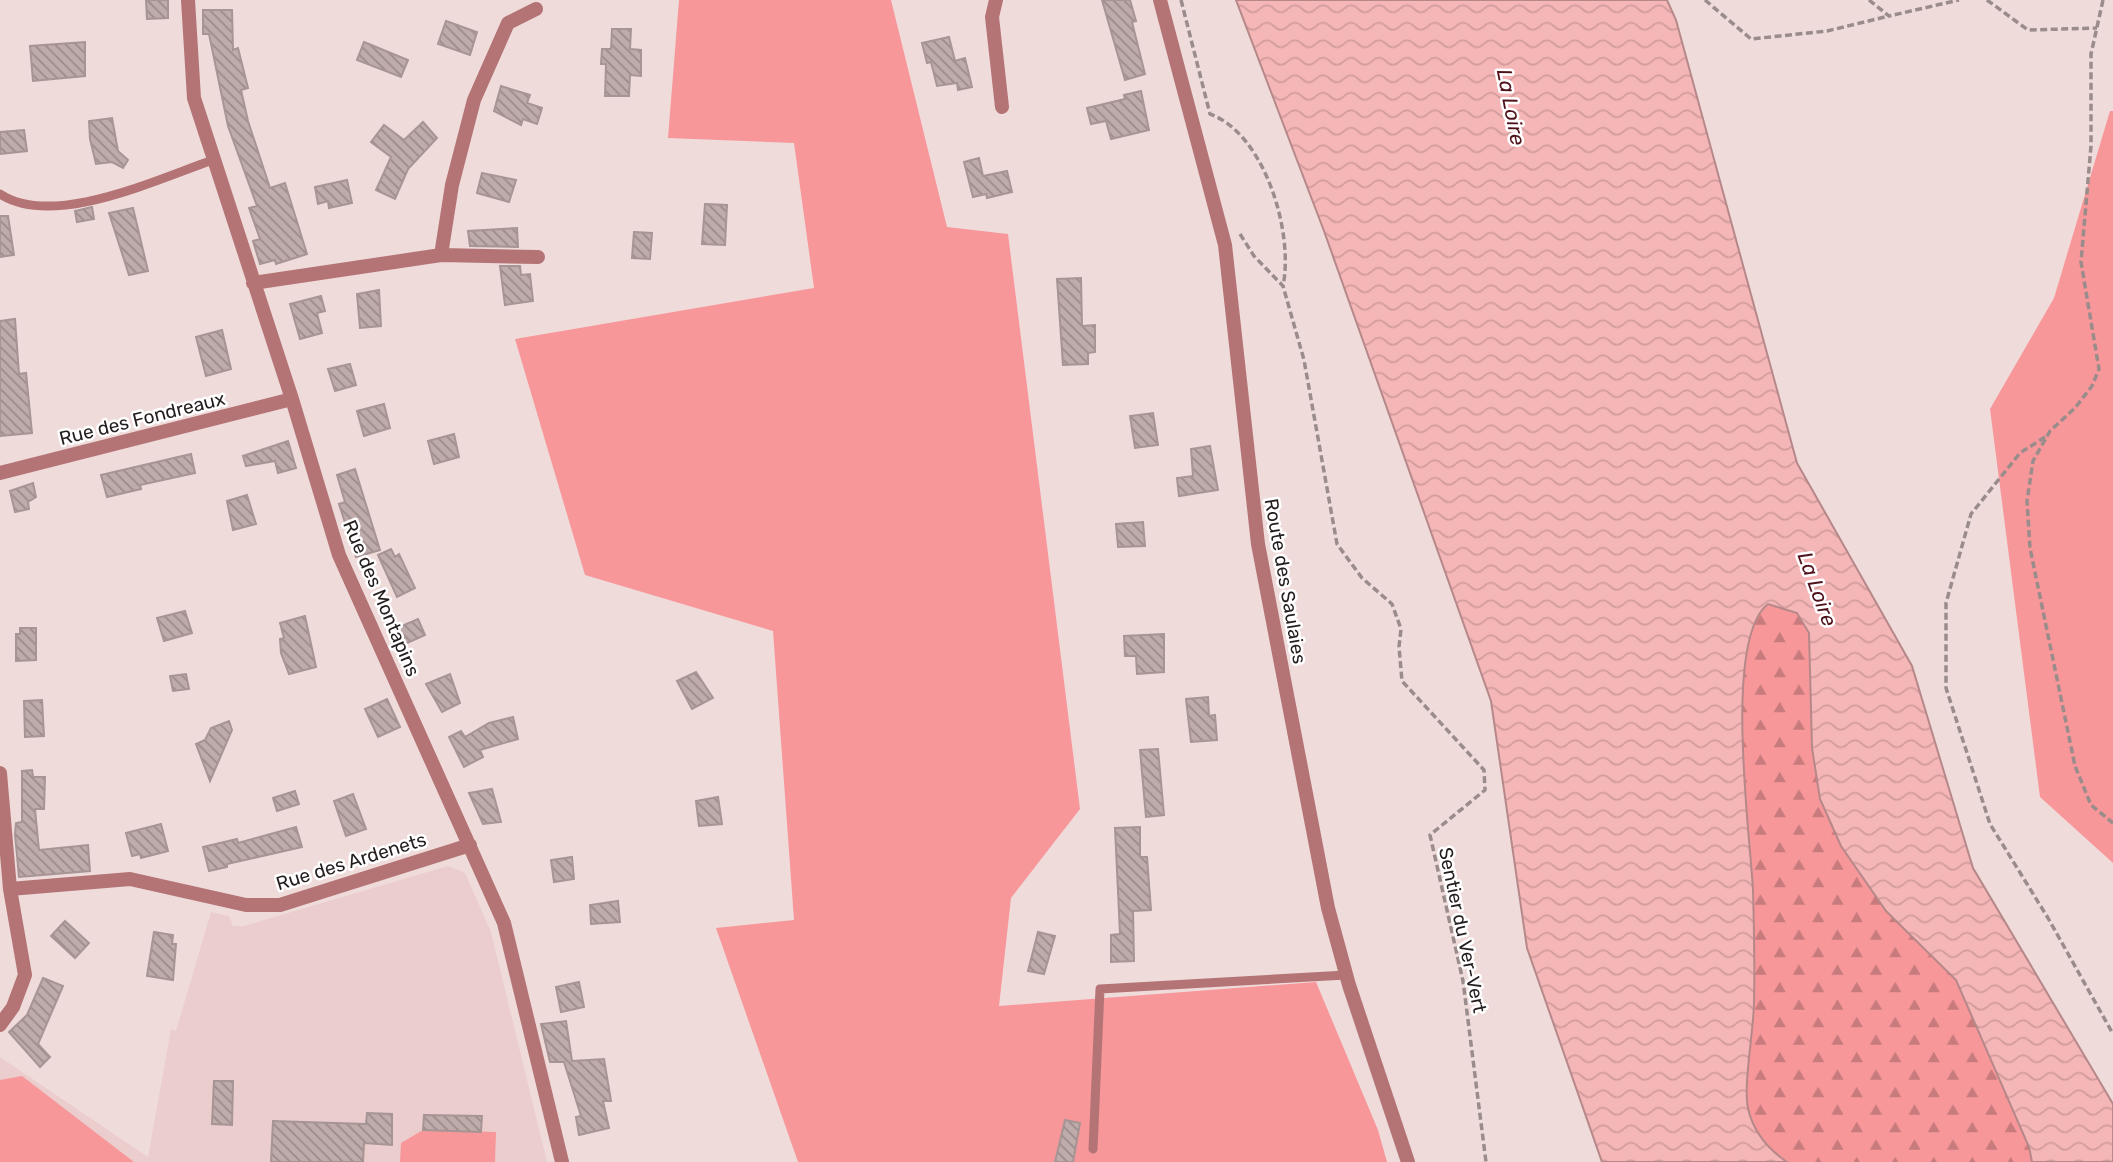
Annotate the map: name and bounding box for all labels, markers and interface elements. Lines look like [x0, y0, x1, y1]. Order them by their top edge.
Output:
water label: La Loire [1492, 67, 1531, 148]
street label: Rue des Fondreaux [57, 387, 227, 450]
street label: Route des Saulaies [1260, 497, 1311, 666]
street label: Rue des Montapins [338, 516, 425, 680]
water label: La Loire [1793, 548, 1843, 630]
street label: Rue des Ardenets [273, 828, 429, 895]
street label: Sentier du Ver-Vert [1434, 845, 1491, 1015]

